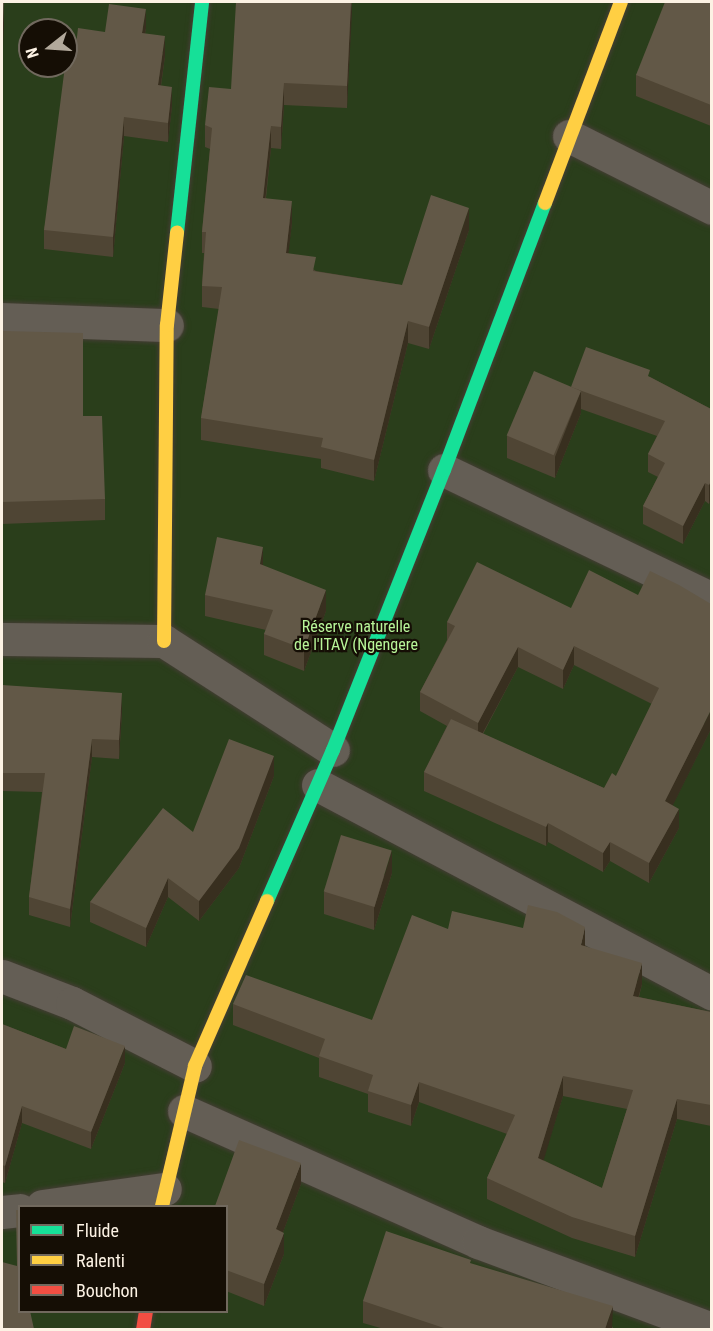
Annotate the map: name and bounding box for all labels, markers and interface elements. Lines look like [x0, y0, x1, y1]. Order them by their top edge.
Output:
north arrow [18, 18, 78, 78]
text: N [22, 45, 43, 60]
park label: Réserve naturelle de l'ITAV (Ngengere [294, 617, 418, 655]
legend [18, 1205, 228, 1313]
text: Fluide [76, 1220, 119, 1241]
text: Ralenti [76, 1250, 125, 1271]
text: Bouchon [76, 1280, 138, 1301]

